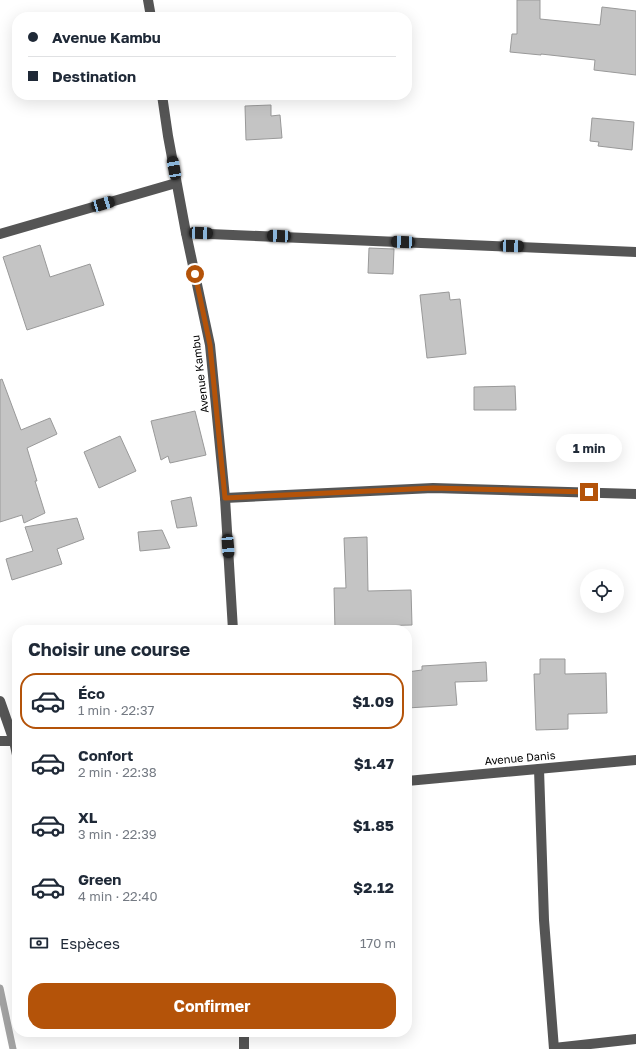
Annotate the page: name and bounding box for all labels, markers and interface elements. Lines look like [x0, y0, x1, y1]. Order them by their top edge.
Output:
text: Avenue Kambu [52, 28, 161, 46]
text: Destination [52, 67, 136, 85]
car [166, 155, 182, 181]
car [90, 195, 116, 213]
car [189, 227, 213, 239]
car [267, 230, 291, 242]
car [391, 236, 415, 248]
car [500, 240, 524, 252]
route start [186, 265, 204, 283]
street label: Avenue Kambu [188, 334, 211, 414]
callout: 1 min [556, 434, 622, 462]
text: 1 min [573, 440, 605, 456]
route end [580, 483, 598, 501]
car [221, 534, 235, 558]
map controls [580, 569, 624, 613]
button: locate [580, 569, 624, 613]
text: Choisir une course [28, 638, 190, 660]
icon: car [30, 683, 66, 719]
text: Éco [78, 684, 105, 702]
text: $1.09 [352, 692, 394, 710]
text: 1 min · 22:37 [78, 702, 154, 718]
icon: car [30, 745, 66, 781]
text: Confort [78, 746, 133, 764]
street label: Avenue Danis [484, 748, 556, 767]
text: $1.47 [354, 754, 394, 772]
text: 2 min · 22:38 [78, 764, 157, 780]
icon: car [30, 807, 66, 843]
text: XL [78, 808, 97, 826]
text: $1.85 [353, 816, 394, 834]
text: 3 min · 22:39 [78, 826, 157, 842]
icon: car [30, 869, 66, 905]
text: Green [78, 870, 121, 888]
text: $2.12 [353, 878, 394, 896]
text: 4 min · 22:40 [78, 888, 158, 904]
icon: cash [28, 932, 50, 954]
text: Espèces [60, 934, 120, 952]
text: 170 m [360, 935, 396, 951]
button: Confirmer [28, 983, 396, 1029]

